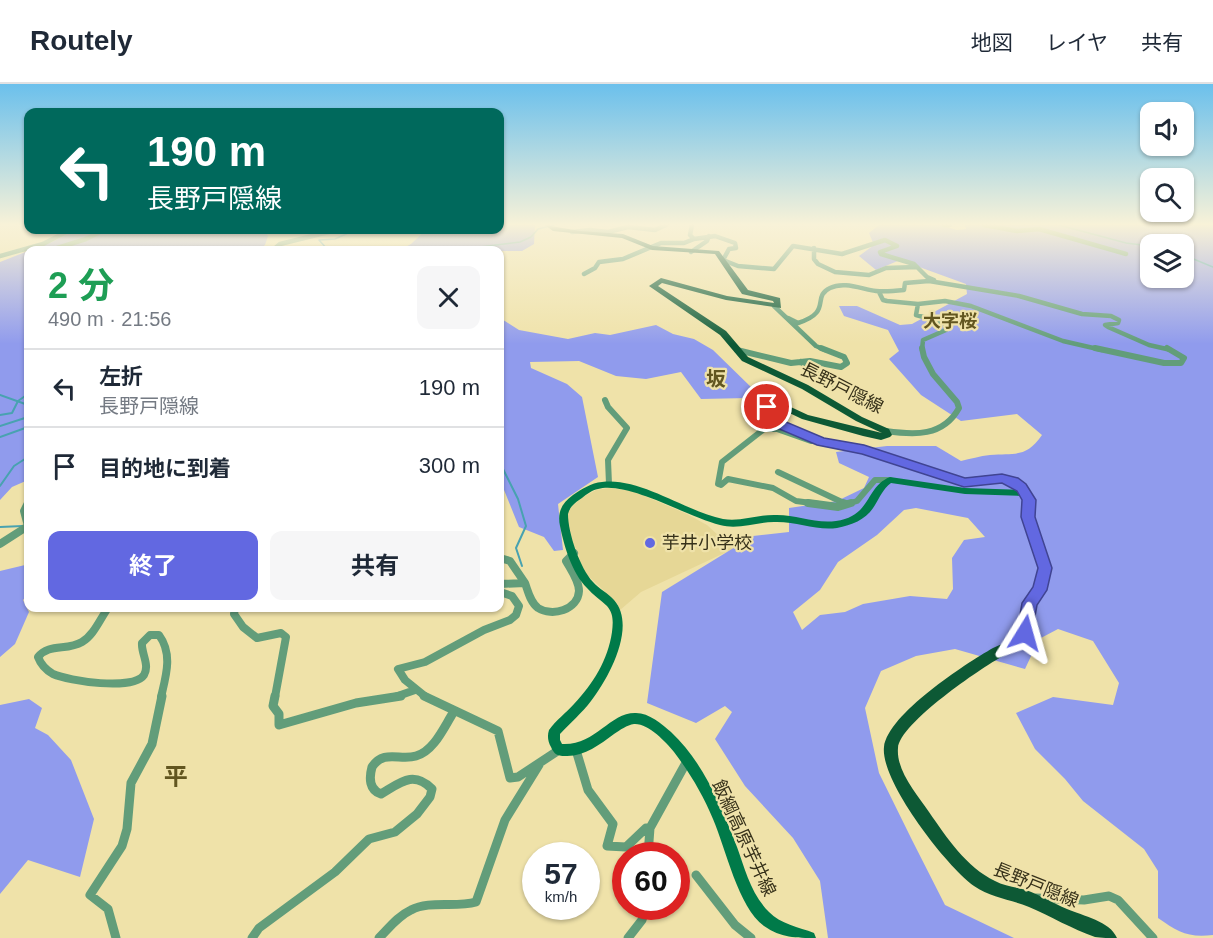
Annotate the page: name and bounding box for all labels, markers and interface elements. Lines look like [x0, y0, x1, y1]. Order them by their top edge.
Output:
text: Routely [30, 25, 133, 56]
text: 地図 [971, 31, 1013, 54]
text: レイヤ [1046, 31, 1108, 54]
text: 共有 [1141, 31, 1183, 54]
map controls [1140, 102, 1194, 288]
button: sound [1140, 102, 1194, 156]
text: 190 m [147, 128, 266, 175]
icon: left [48, 132, 126, 210]
button: search [1140, 168, 1194, 222]
text: 長野戸隠線 [147, 184, 282, 214]
button: layers [1140, 234, 1194, 288]
text: 2 分 [48, 265, 114, 306]
button: close [417, 266, 480, 329]
text: 490 m · 21:56 [48, 308, 171, 330]
district label: 大字桜 [923, 311, 977, 331]
street label: 長野戸隠線 [797, 359, 887, 417]
text: 左折 [99, 364, 143, 389]
district label: 坂 [706, 368, 726, 390]
icon: left [48, 372, 81, 405]
text: 190 m [419, 375, 480, 400]
pin [741, 381, 792, 432]
icon: arrive [750, 390, 783, 423]
text: 長野戸隠線 [99, 395, 199, 417]
icon: arrive [48, 450, 81, 483]
text: 300 m [419, 453, 480, 478]
text: 目的地に到着 [99, 456, 231, 481]
button: 終了 [48, 531, 258, 600]
button: 共有 [270, 531, 480, 600]
place label: 芋井小学校 [662, 533, 752, 553]
marker: 芋井小学校 [643, 536, 657, 550]
position arrow [993, 601, 1057, 665]
district label: 平 [164, 763, 188, 790]
street label: 飯綱高原芋井線 [708, 777, 780, 899]
speed limit sign: 60 [612, 842, 690, 920]
text: 57 [544, 857, 578, 890]
street label: 長野戸隠線 [991, 859, 1081, 911]
text: km/h [545, 888, 577, 905]

